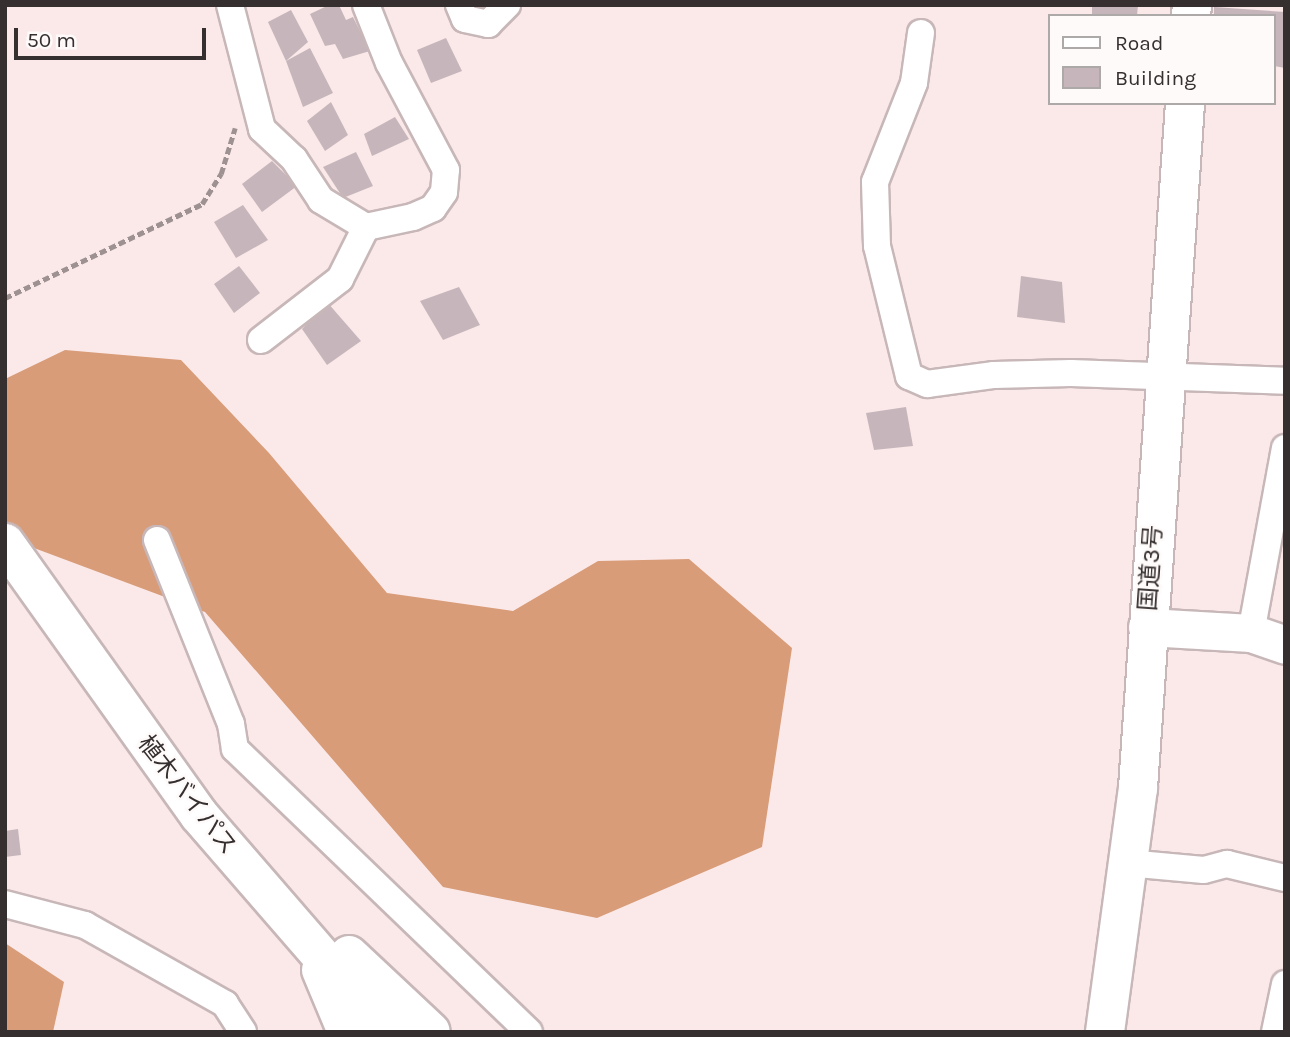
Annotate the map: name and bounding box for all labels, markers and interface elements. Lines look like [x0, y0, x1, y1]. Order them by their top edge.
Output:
scale bar [18, 14, 210, 58]
legend [1048, 14, 1276, 105]
text: 50 m [27, 28, 76, 52]
text: Road [1115, 31, 1163, 55]
text: Building [1115, 66, 1196, 90]
street label: 国道3号 [1134, 524, 1168, 612]
street label: 植木バイパス [131, 729, 243, 861]

